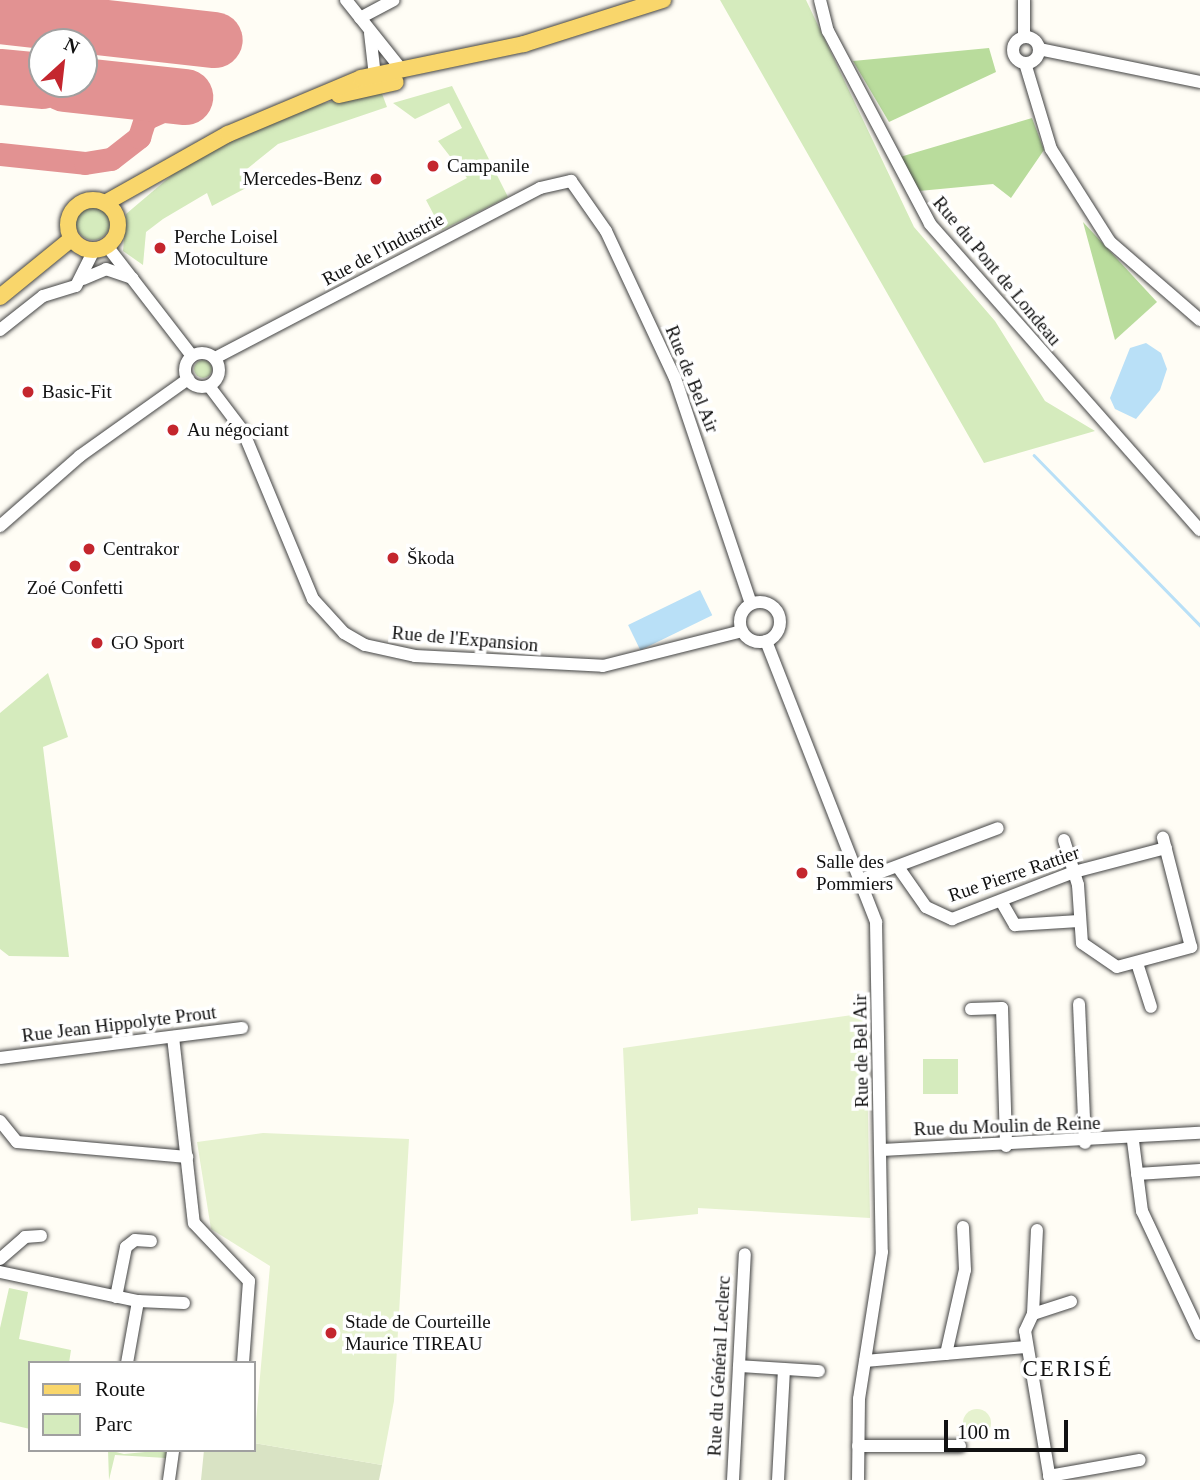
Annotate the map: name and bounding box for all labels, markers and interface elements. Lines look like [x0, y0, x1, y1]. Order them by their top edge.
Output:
north arrow [28, 28, 98, 98]
text: N [61, 33, 83, 58]
place label: Campanile [447, 155, 529, 177]
marker: Campanile [425, 158, 441, 174]
place label: Mercedes-Benz [243, 168, 362, 190]
marker: Mercedes-Benz [368, 171, 384, 187]
street label: Rue du Pont de Londeau [928, 192, 1066, 350]
street label: Rue de l'Industrie [318, 207, 448, 291]
place label: Perche Loisel Motoculture [174, 226, 278, 270]
marker: Perche Loisel Motoculture [152, 240, 168, 256]
street label: Rue de Bel Air [660, 322, 724, 436]
place label: Basic-Fit [42, 381, 112, 403]
marker: Basic-Fit [20, 384, 36, 400]
place label: Au négociant [187, 419, 289, 441]
marker: Au négociant [165, 422, 181, 438]
place label: Centrakor [103, 538, 179, 560]
marker: Centrakor [81, 541, 97, 557]
place label: Škoda [407, 547, 454, 569]
marker: Škoda [385, 550, 401, 566]
marker: Zoé Confetti [67, 558, 83, 574]
place label: Zoé Confetti [27, 577, 123, 599]
street label: Rue de l'Expansion [391, 621, 539, 657]
place label: GO Sport [111, 632, 184, 654]
marker: GO Sport [89, 635, 105, 651]
street label: Rue Pierre Rattier [945, 841, 1083, 907]
place label: Salle des Pommiers [816, 851, 893, 895]
marker: Salle des Pommiers [794, 865, 810, 881]
street label: Rue de Bel Air [849, 994, 873, 1108]
street label: Rue Jean Hippolyte Prout [20, 1001, 218, 1047]
street label: Rue du Moulin de Reine [913, 1111, 1101, 1141]
street label: Rue du Général Leclerc [703, 1275, 735, 1457]
place label: Stade de Courteille Maurice TIREAU [345, 1311, 491, 1355]
marker: Stade de Courteille Maurice TIREAU [323, 1325, 339, 1341]
district label: CERISÉ [1023, 1355, 1113, 1383]
legend [28, 1361, 256, 1452]
text: Route [95, 1377, 145, 1401]
scale bar [948, 1406, 1072, 1450]
text: Parc [95, 1412, 132, 1436]
text: 100 m [957, 1420, 1010, 1444]

